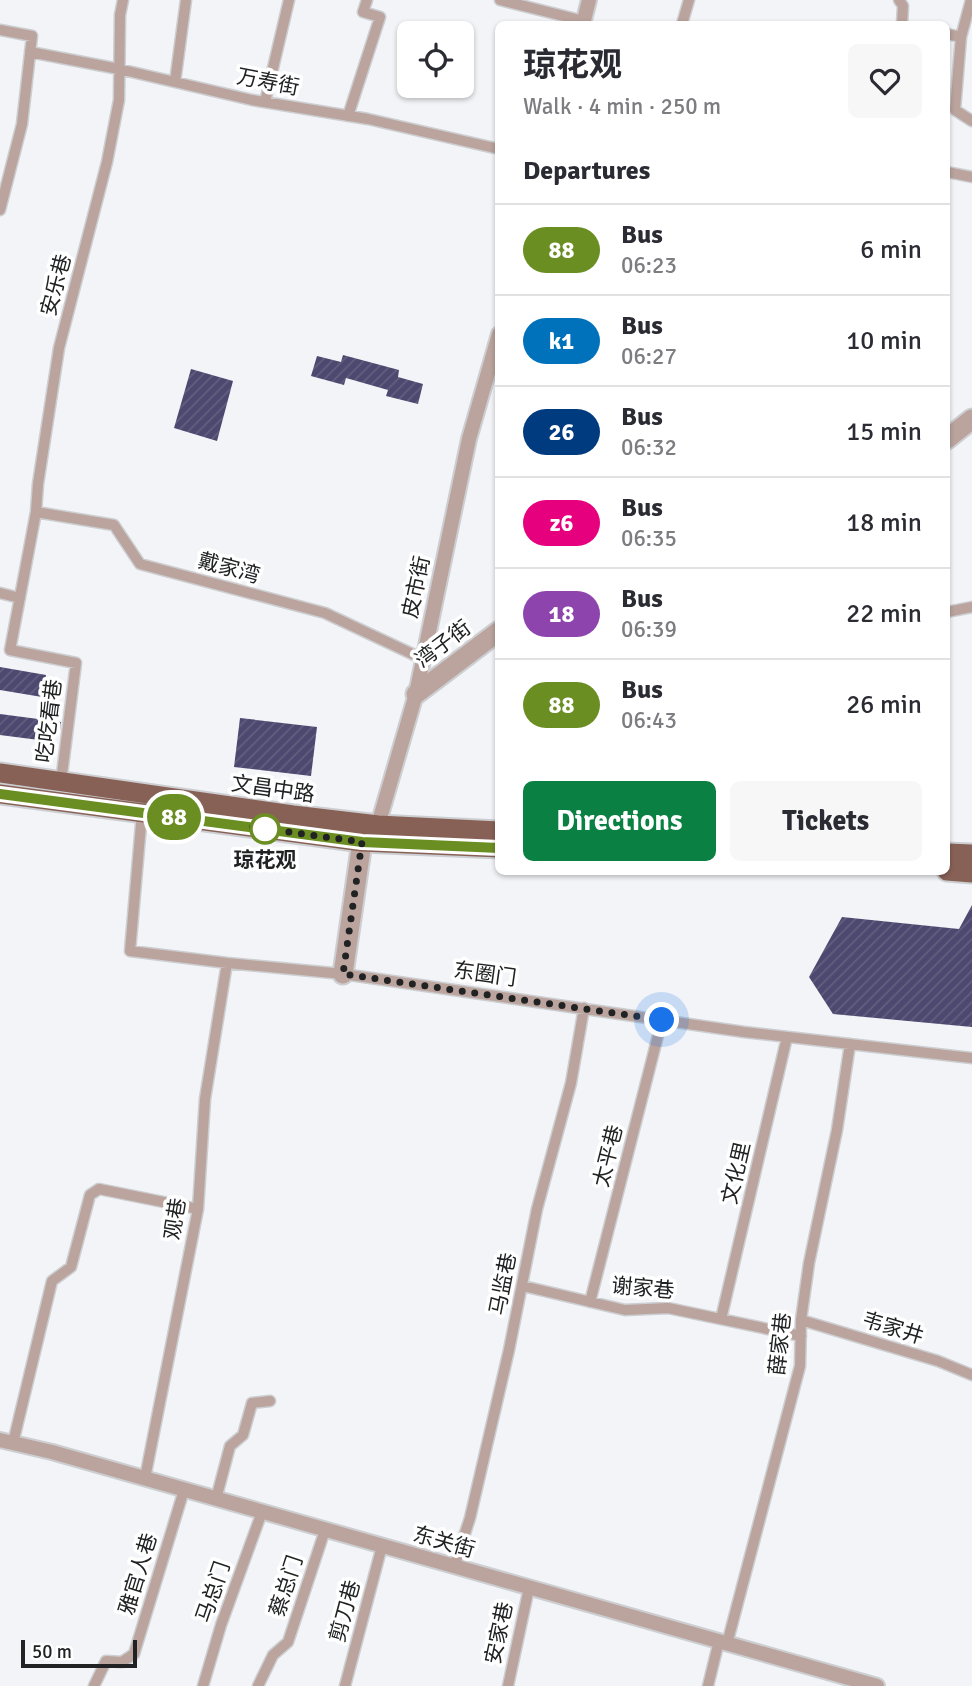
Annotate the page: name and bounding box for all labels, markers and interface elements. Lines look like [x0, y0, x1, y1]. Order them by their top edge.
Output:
map controls [397, 21, 474, 98]
button: locate [397, 21, 474, 98]
button: heart [848, 44, 922, 118]
text: 琼花观 [523, 45, 622, 86]
street label: 万寿街 [235, 63, 301, 101]
text: Walk · 4 min · 250 m [523, 92, 721, 121]
text: Departures [523, 155, 650, 187]
text: Bus [621, 219, 663, 251]
text: 6 min [860, 234, 922, 266]
text: 88 [549, 235, 574, 265]
street label: 安乐巷 [35, 251, 77, 319]
text: 06:23 [621, 251, 677, 280]
text: Bus [621, 310, 663, 342]
text: 10 min [846, 325, 922, 357]
text: k1 [549, 326, 574, 356]
text: 06:27 [621, 342, 677, 371]
text: Bus [621, 401, 663, 433]
text: 15 min [846, 416, 922, 448]
text: 26 [549, 417, 574, 447]
text: 06:32 [621, 433, 677, 462]
text: Bus [621, 492, 663, 524]
text: 18 min [846, 507, 922, 539]
text: z6 [550, 508, 573, 538]
text: 06:35 [621, 524, 677, 553]
street label: 戴家湾 [195, 547, 263, 589]
street label: 皮市街 [397, 553, 435, 621]
text: Bus [621, 583, 663, 615]
text: 22 min [846, 598, 922, 630]
text: 18 [549, 599, 574, 629]
street label: 湾子街 [410, 615, 476, 673]
text: 06:39 [621, 615, 677, 644]
text: Bus [621, 674, 663, 706]
street label: 吃吃看巷 [31, 678, 67, 764]
text: 26 min [846, 689, 922, 721]
text: 88 [549, 690, 574, 720]
text: 06:43 [621, 706, 677, 735]
street label: 文昌中路 [230, 770, 316, 808]
button: Directions [523, 781, 716, 861]
button: Tickets [730, 781, 922, 861]
line badge: 88 [142, 794, 206, 840]
text: 88 [161, 802, 187, 832]
marker: 琼花观 [250, 814, 280, 844]
place label: 琼花观 [234, 847, 297, 873]
street label: 东圈门 [452, 957, 518, 991]
your location [644, 1002, 679, 1037]
street label: 太平巷 [588, 1122, 628, 1190]
street label: 文化里 [716, 1139, 756, 1207]
street label: 观巷 [159, 1196, 191, 1242]
street label: 马监巷 [484, 1251, 522, 1317]
street label: 谢家巷 [610, 1272, 676, 1304]
street label: 韦家井 [859, 1306, 927, 1350]
street label: 薛家巷 [764, 1311, 796, 1377]
street label: 东关街 [410, 1521, 478, 1563]
street label: 雅官人巷 [113, 1530, 163, 1618]
street label: 蔡总门 [264, 1552, 308, 1620]
street label: 马总门 [190, 1558, 236, 1626]
street label: 剪刀巷 [324, 1577, 366, 1645]
street label: 安家巷 [480, 1599, 518, 1667]
scale bar [21, 1637, 136, 1669]
text: 50 m [32, 1640, 72, 1664]

